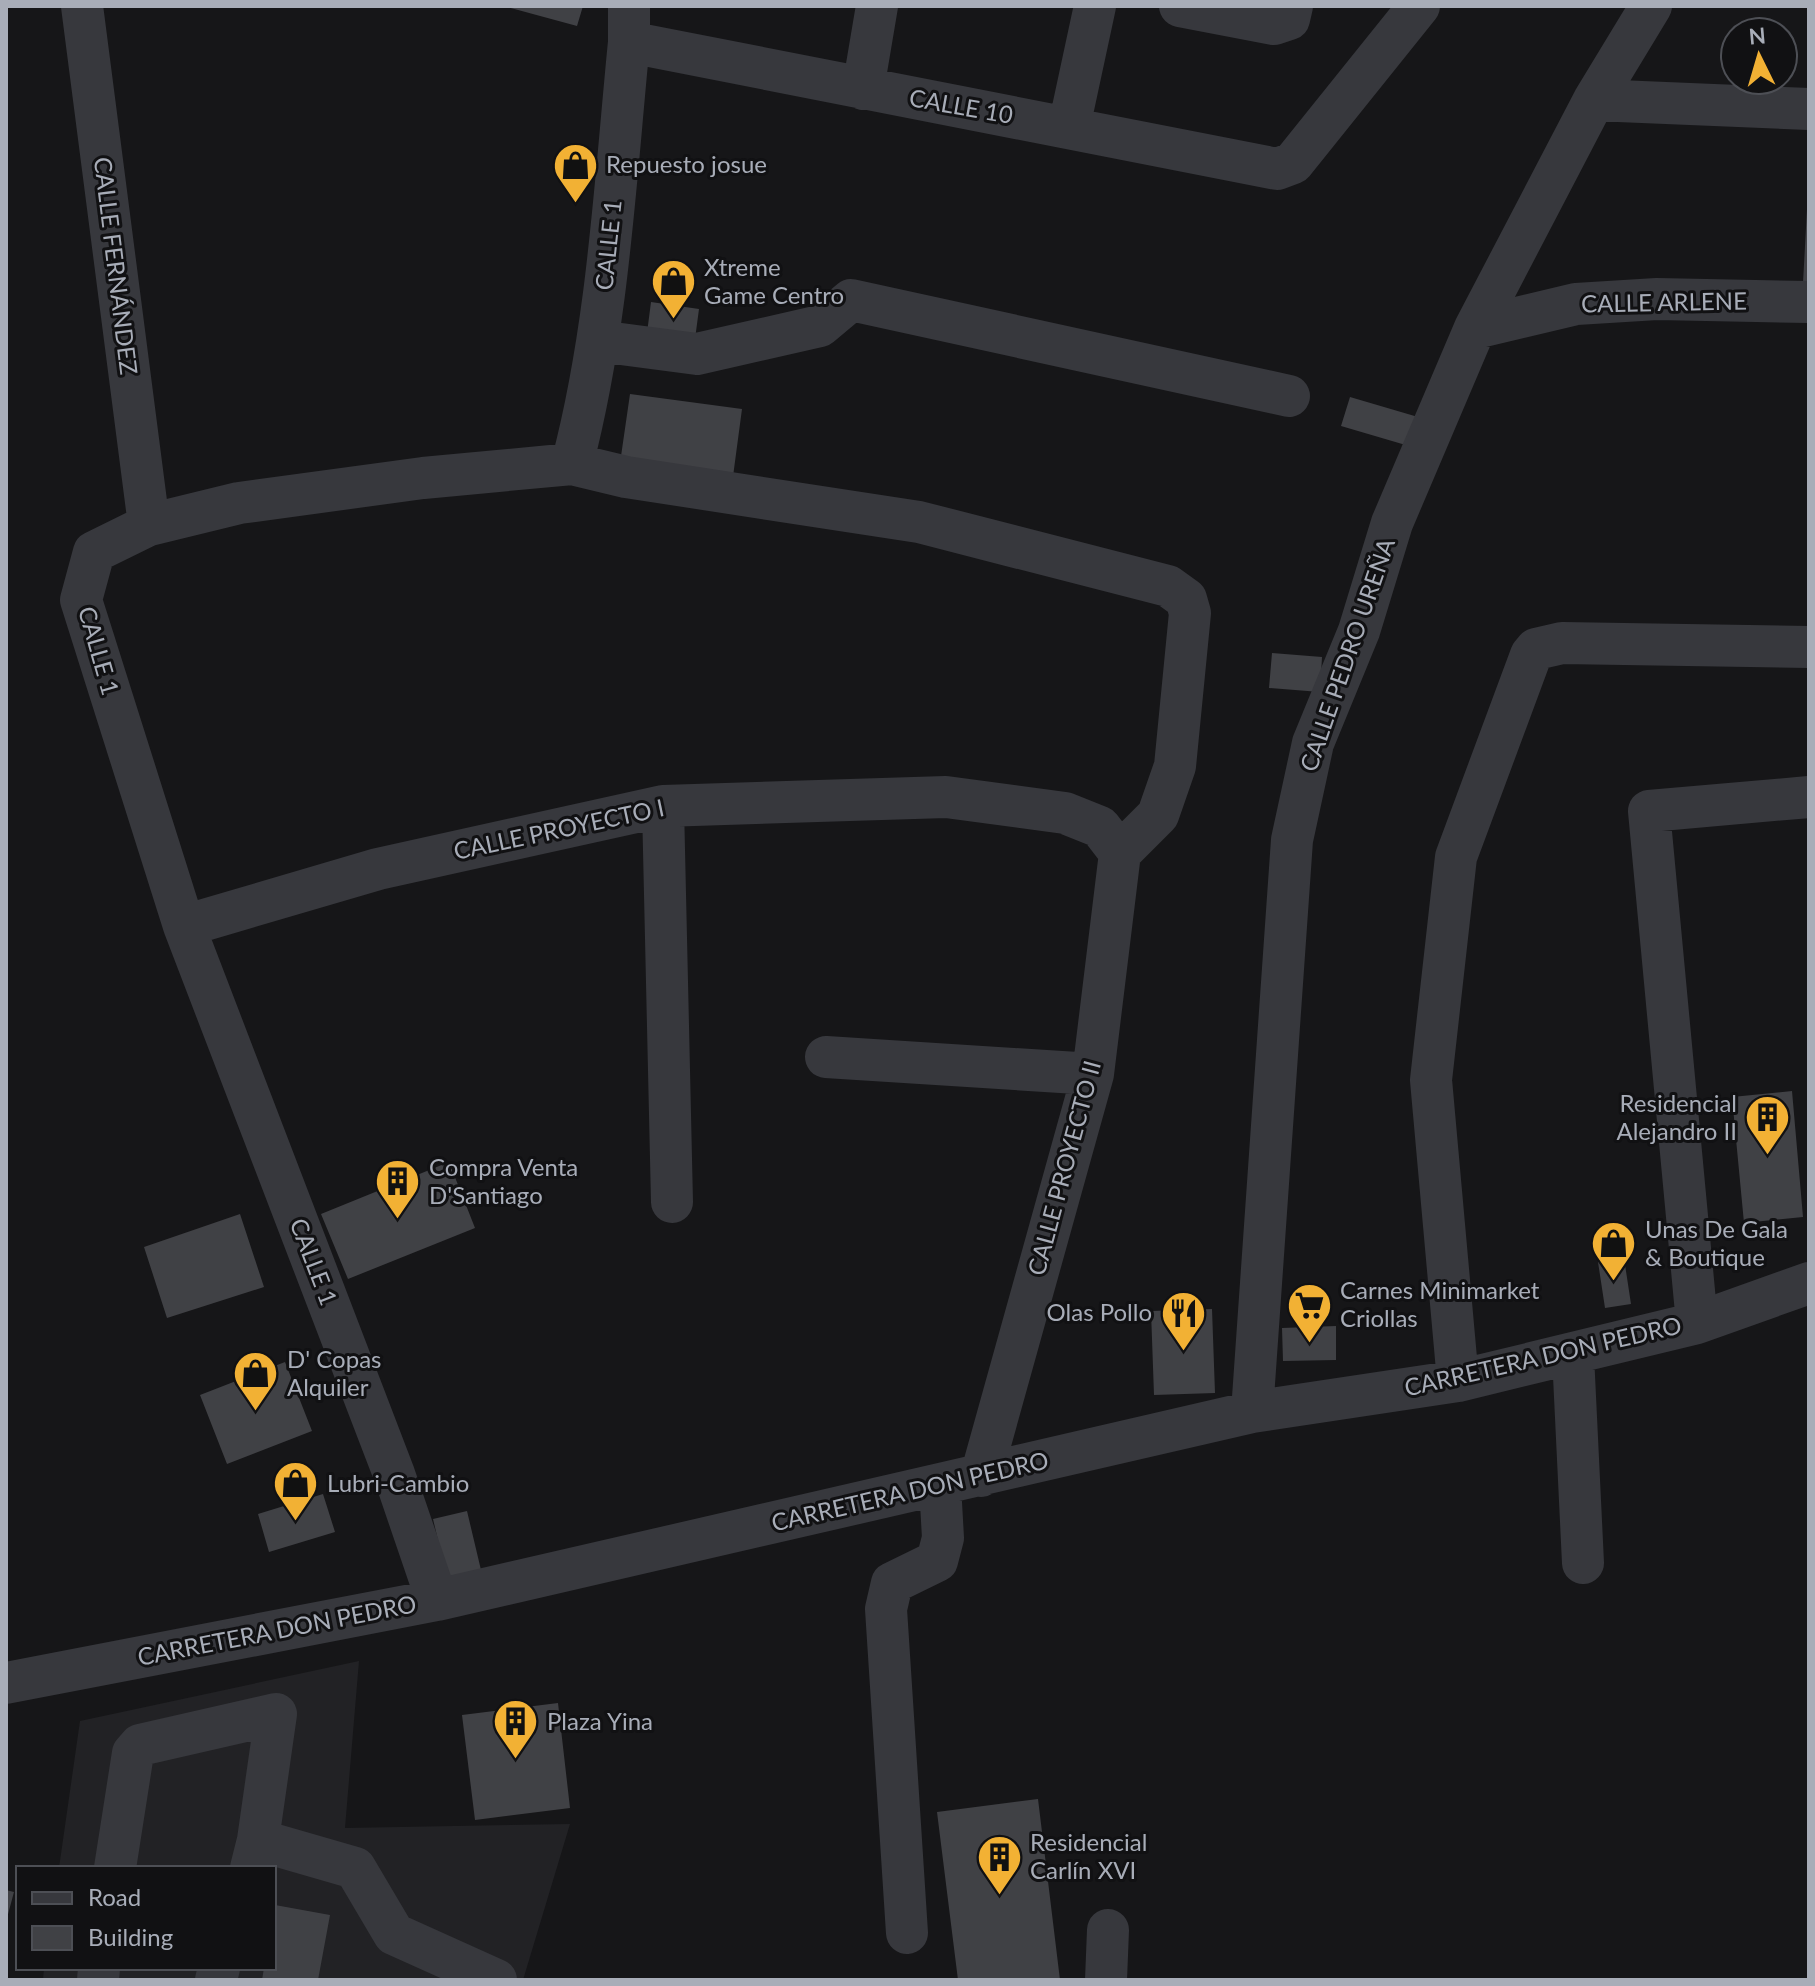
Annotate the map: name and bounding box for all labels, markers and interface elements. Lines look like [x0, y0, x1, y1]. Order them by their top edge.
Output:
north arrow [1719, 16, 1799, 96]
text: N [1748, 21, 1767, 50]
street label: CALLE 10 [907, 82, 1015, 129]
shop icon: Repuesto josue [551, 141, 599, 204]
place label: Repuesto josue [606, 149, 767, 178]
street label: CALLE FERNÁNDEZ [89, 155, 144, 376]
street label: CALLE 1 [588, 198, 627, 292]
place label: Xtreme Game Centro [704, 252, 844, 309]
shop icon: Xtreme Game Centro [649, 258, 697, 321]
street label: CALLE ARLENE [1581, 286, 1747, 317]
street label: CALLE PEDRO UREÑA [1293, 533, 1400, 775]
street label: CALLE 1 [73, 603, 126, 698]
street label: CALLE PROYECTO I [451, 792, 667, 865]
street label: CALLE PROYECTO II [1021, 1057, 1106, 1278]
place label: Residencial Alejandro II [1617, 1088, 1737, 1145]
building icon: Residencial Alejandro II [1744, 1094, 1792, 1157]
place label: Compra Venta D'Santiago [429, 1152, 578, 1209]
building icon: Compra Venta D'Santiago [374, 1158, 422, 1221]
street label: CALLE 1 [285, 1214, 344, 1309]
place label: Unas De Gala & Boutique [1645, 1214, 1788, 1271]
shop icon: Unas De Gala & Boutique [1590, 1220, 1638, 1283]
place label: Carnes Minimarket Criollas [1340, 1275, 1540, 1332]
supermarket icon: Carnes Minimarket Criollas [1285, 1281, 1333, 1344]
restaurant icon: Olas Pollo [1159, 1289, 1207, 1352]
place label: Olas Pollo [1047, 1297, 1152, 1326]
street label: CARRETERA DON PEDRO [1401, 1310, 1684, 1402]
place label: D' Copas Alquiler [287, 1344, 381, 1401]
shop icon: D' Copas Alquiler [232, 1350, 280, 1413]
street label: CARRETERA DON PEDRO [768, 1445, 1051, 1537]
shop icon: Lubri-Cambio [272, 1460, 320, 1523]
place label: Lubri-Cambio [327, 1468, 469, 1497]
street label: CARRETERA DON PEDRO [135, 1588, 419, 1671]
building icon: Plaza Yina [492, 1698, 540, 1761]
place label: Plaza Yina [547, 1706, 653, 1735]
place label: Residencial Carlín XVI [1030, 1827, 1147, 1884]
building icon: Residencial Carlín XVI [975, 1833, 1023, 1896]
legend [16, 1866, 276, 1970]
text: Road [88, 1882, 141, 1911]
text: Building [88, 1922, 173, 1951]

